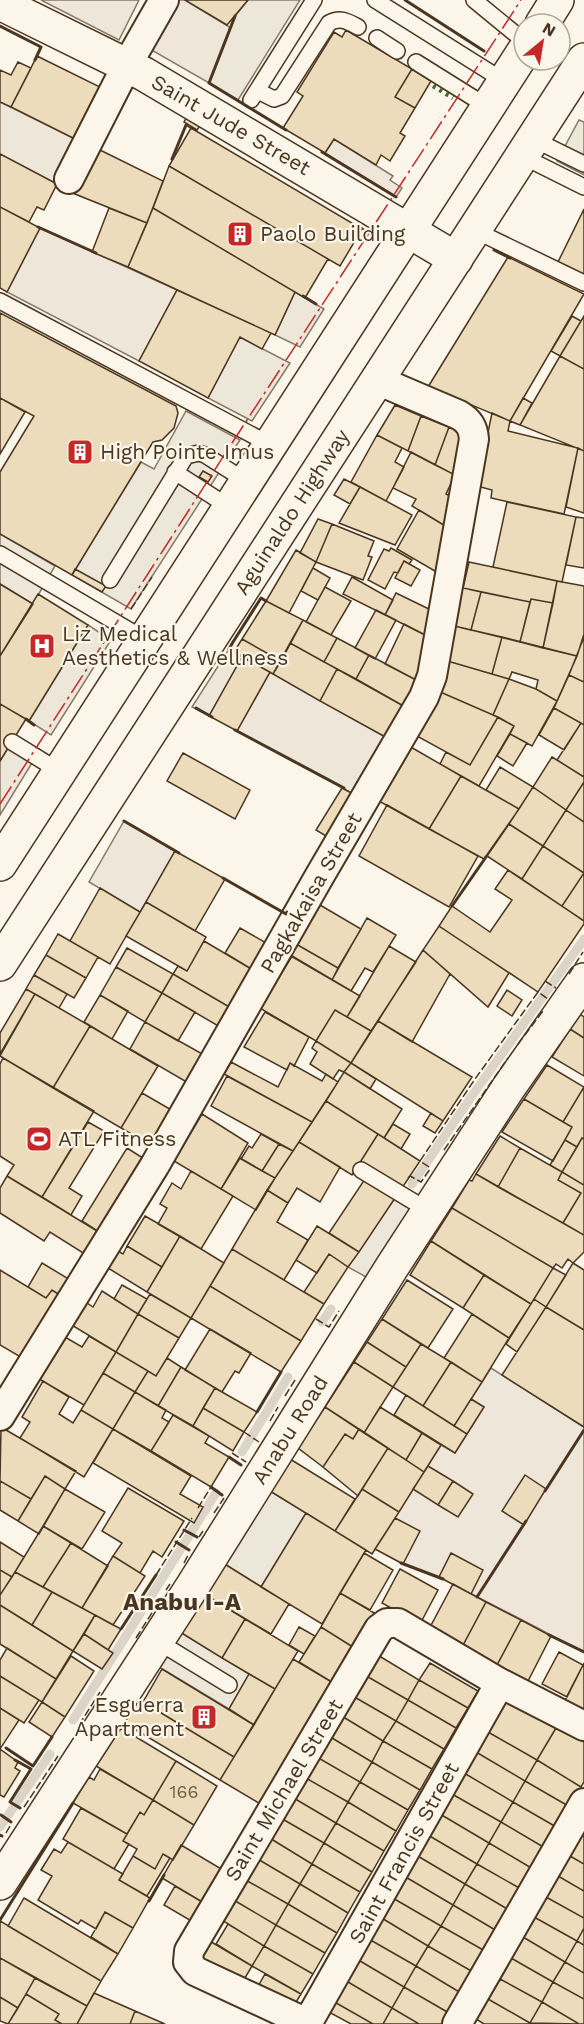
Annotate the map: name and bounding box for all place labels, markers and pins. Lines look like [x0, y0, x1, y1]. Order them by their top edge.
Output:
building icon: Paolo Building [225, 219, 255, 249]
place label: Paolo Building [260, 221, 406, 246]
building icon: High Pointe Imus [65, 437, 95, 467]
place label: High Pointe Imus [100, 439, 274, 464]
place label: Liz Medical Aesthetics & Wellness [62, 621, 288, 670]
hospital icon: Liz Medical Aesthetics & Wellness [27, 631, 57, 661]
sports icon: ATL Fitness [24, 1124, 54, 1154]
place label: ATL Fitness [58, 1126, 176, 1151]
place label: Esguerra Apartment [75, 1692, 184, 1741]
building icon: Esguerra Apartment [189, 1702, 219, 1732]

